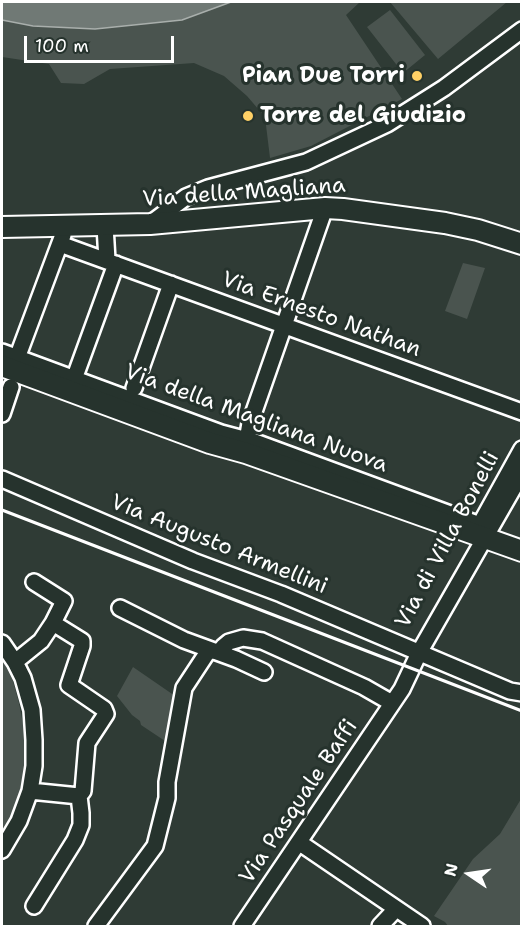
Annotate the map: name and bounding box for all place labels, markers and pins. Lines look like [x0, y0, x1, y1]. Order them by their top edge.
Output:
place label: Pian Due Torri [242, 63, 405, 89]
marker: Pian Due Torri [410, 69, 424, 83]
place label: Torre del Giudizio [260, 103, 466, 129]
marker: Torre del Giudizio [241, 109, 255, 123]

